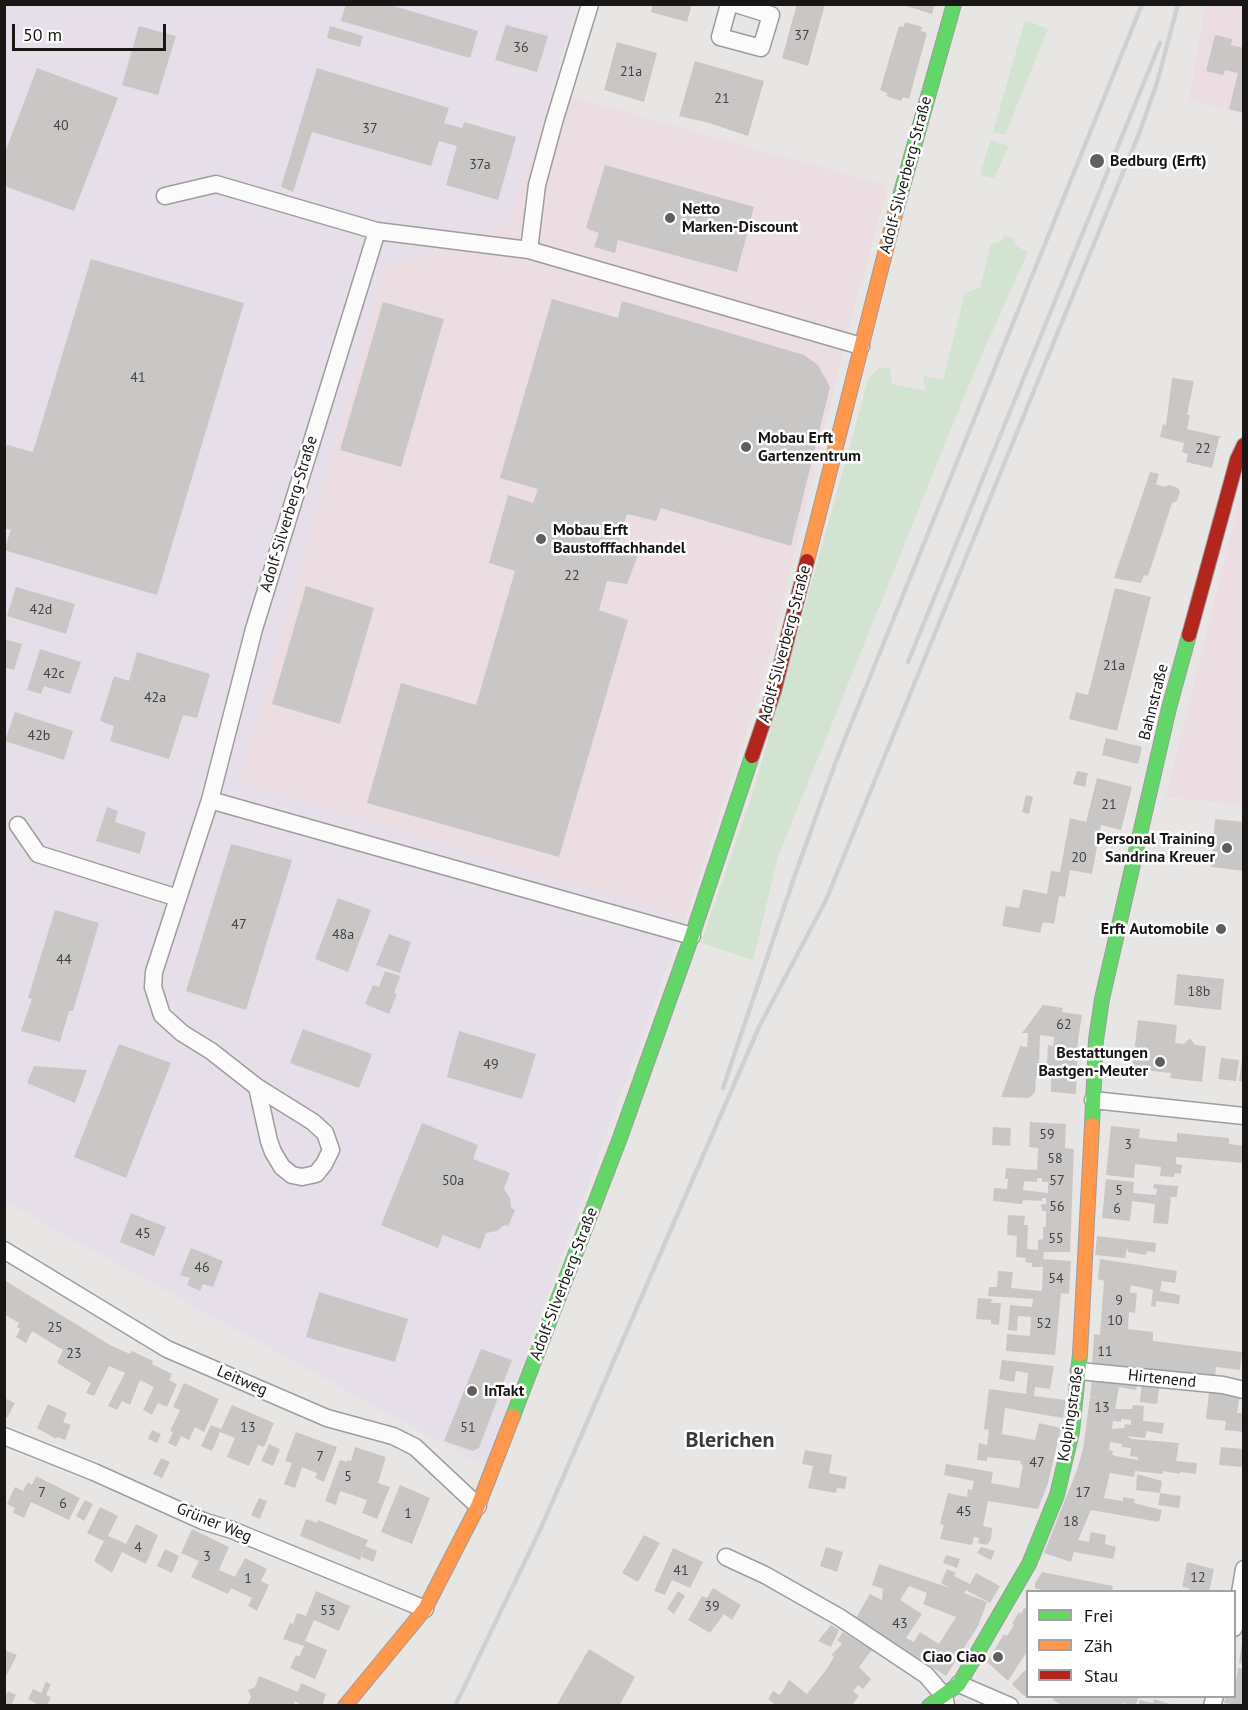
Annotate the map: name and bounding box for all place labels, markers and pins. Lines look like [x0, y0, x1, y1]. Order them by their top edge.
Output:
place label: Bedburg (Erft) [1110, 151, 1206, 171]
marker: Bedburg (Erft) [1088, 152, 1106, 170]
place label: Netto Marken-Discount [682, 199, 798, 237]
marker: Netto Marken-Discount [663, 211, 677, 225]
place label: Mobau Erft Gartenzentrum [758, 428, 861, 466]
marker: Mobau Erft Gartenzentrum [739, 440, 753, 454]
place label: Mobau Erft Baustofffachhandel [553, 520, 685, 558]
marker: Mobau Erft Baustofffachhandel [534, 532, 548, 546]
place label: Personal Training Sandrina Kreuer [1096, 829, 1215, 867]
marker: Personal Training Sandrina Kreuer [1220, 841, 1234, 855]
place label: Erft Automobile [1101, 919, 1209, 939]
marker: Erft Automobile [1214, 922, 1228, 936]
place label: Bestattungen Bastgen-Meuter [1038, 1043, 1148, 1081]
marker: Bestattungen Bastgen-Meuter [1153, 1055, 1167, 1069]
place label: InTakt [484, 1381, 524, 1401]
marker: InTakt [465, 1384, 479, 1398]
place label: Ciao Ciao [922, 1647, 986, 1667]
marker: Ciao Ciao [991, 1650, 1005, 1664]

